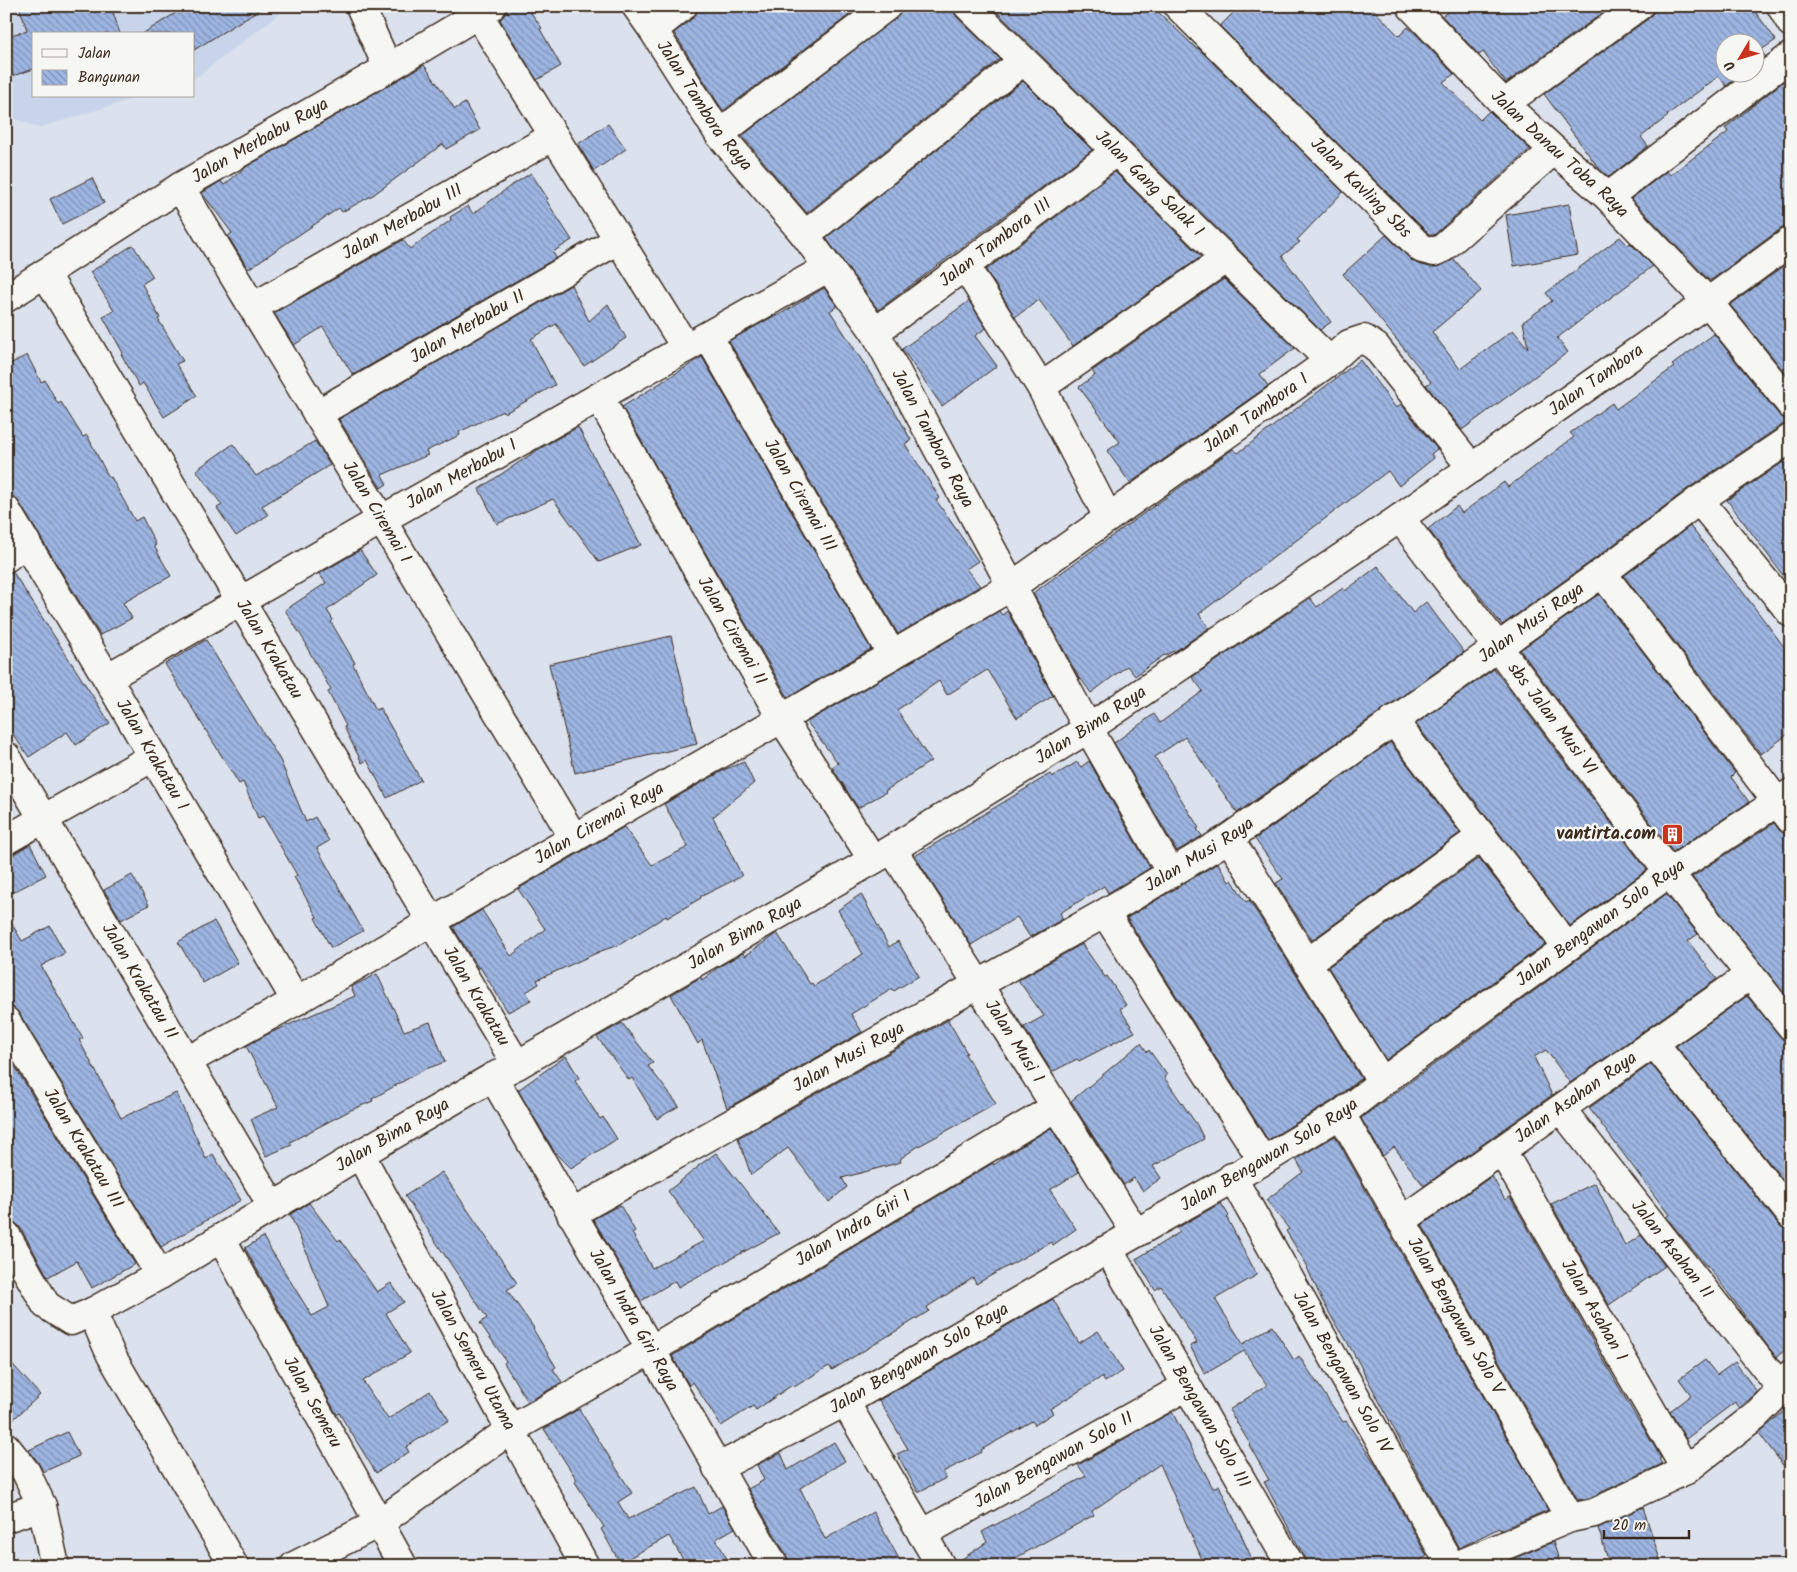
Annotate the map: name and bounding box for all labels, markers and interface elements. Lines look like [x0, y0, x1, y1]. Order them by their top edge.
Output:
legend [32, 32, 195, 98]
north arrow [1714, 32, 1764, 82]
street label: Jalan Tambora Raya [649, 34, 760, 178]
text: Jalan [78, 42, 111, 66]
text: U [1719, 55, 1742, 75]
text: Bangunan [78, 66, 140, 90]
street label: Jalan Danau Toba Raya [1483, 83, 1636, 225]
street label: Jalan Merbabu Raya [186, 90, 334, 192]
street label: Jalan Gang Salak I [1088, 123, 1211, 244]
street label: Jalan Kavling Sbs [1303, 130, 1419, 246]
street label: Jalan Merbabu III [337, 176, 468, 268]
street label: Jalan Tambora III [933, 190, 1058, 295]
street label: Jalan Merbabu II [404, 282, 531, 372]
street label: Jalan Tambora [1543, 336, 1650, 424]
street label: Jalan Tambora Raya [883, 364, 982, 513]
street label: Jalan Tambora I [1197, 366, 1315, 461]
street label: Jalan Merbabu I [401, 431, 523, 517]
street label: Jalan Ciremai III [756, 433, 844, 558]
street label: Jalan Ciremai I [334, 455, 419, 569]
street label: Jalan Ciremai II [689, 571, 774, 691]
street label: Jalan Musi Raya [1472, 575, 1591, 671]
street label: Jalan Krakatau [228, 593, 311, 705]
street label: sbs Jalan Musi VI [1500, 656, 1605, 782]
street label: Jalan Bima Raya [1030, 678, 1153, 772]
street label: Jalan Krakatau I [108, 693, 196, 816]
street label: Jalan Ciremai Raya [529, 774, 670, 873]
street label: Jalan Musi Raya [1139, 810, 1261, 900]
place label: vantirta.com [1557, 820, 1656, 849]
building icon: vantirta.com [1660, 822, 1684, 846]
street label: Jalan Bengawan Solo Raya [1510, 851, 1691, 994]
street label: Jalan Bima Raya [682, 889, 808, 978]
street label: Jalan Krakatau II [94, 918, 185, 1045]
street label: Jalan Krakatau [435, 940, 518, 1052]
street label: Jalan Musi I [977, 994, 1052, 1089]
street label: Jalan Musi Raya [788, 1014, 910, 1101]
street label: Jalan Asahan Raya [1509, 1044, 1643, 1151]
street label: Jalan Krakatau III [35, 1082, 131, 1214]
street label: Jalan Bima Raya [330, 1090, 455, 1180]
street label: Jalan Bengawan Solo Raya [1175, 1091, 1365, 1220]
street label: Jalan Indra Giri I [790, 1183, 917, 1275]
street label: Jalan Asahan II [1623, 1194, 1720, 1306]
street label: Jalan Bengawan Solo V [1399, 1232, 1512, 1401]
street label: Jalan Indra Giri Raya [581, 1243, 686, 1397]
street label: Jalan Asahan I [1553, 1254, 1635, 1367]
street label: Jalan Semeru Utama [422, 1284, 523, 1436]
street label: Jalan Bengawan Solo IV [1284, 1285, 1400, 1460]
street label: Jalan Bengawan Solo Raya [824, 1295, 1015, 1422]
street label: Jalan Bengawan Solo III [1140, 1319, 1258, 1494]
street label: Jalan Semeru [275, 1351, 350, 1454]
street label: Jalan Bengawan Solo II [969, 1404, 1139, 1517]
scale bar [1604, 1507, 1690, 1539]
text: 20 m [1612, 1514, 1646, 1538]

